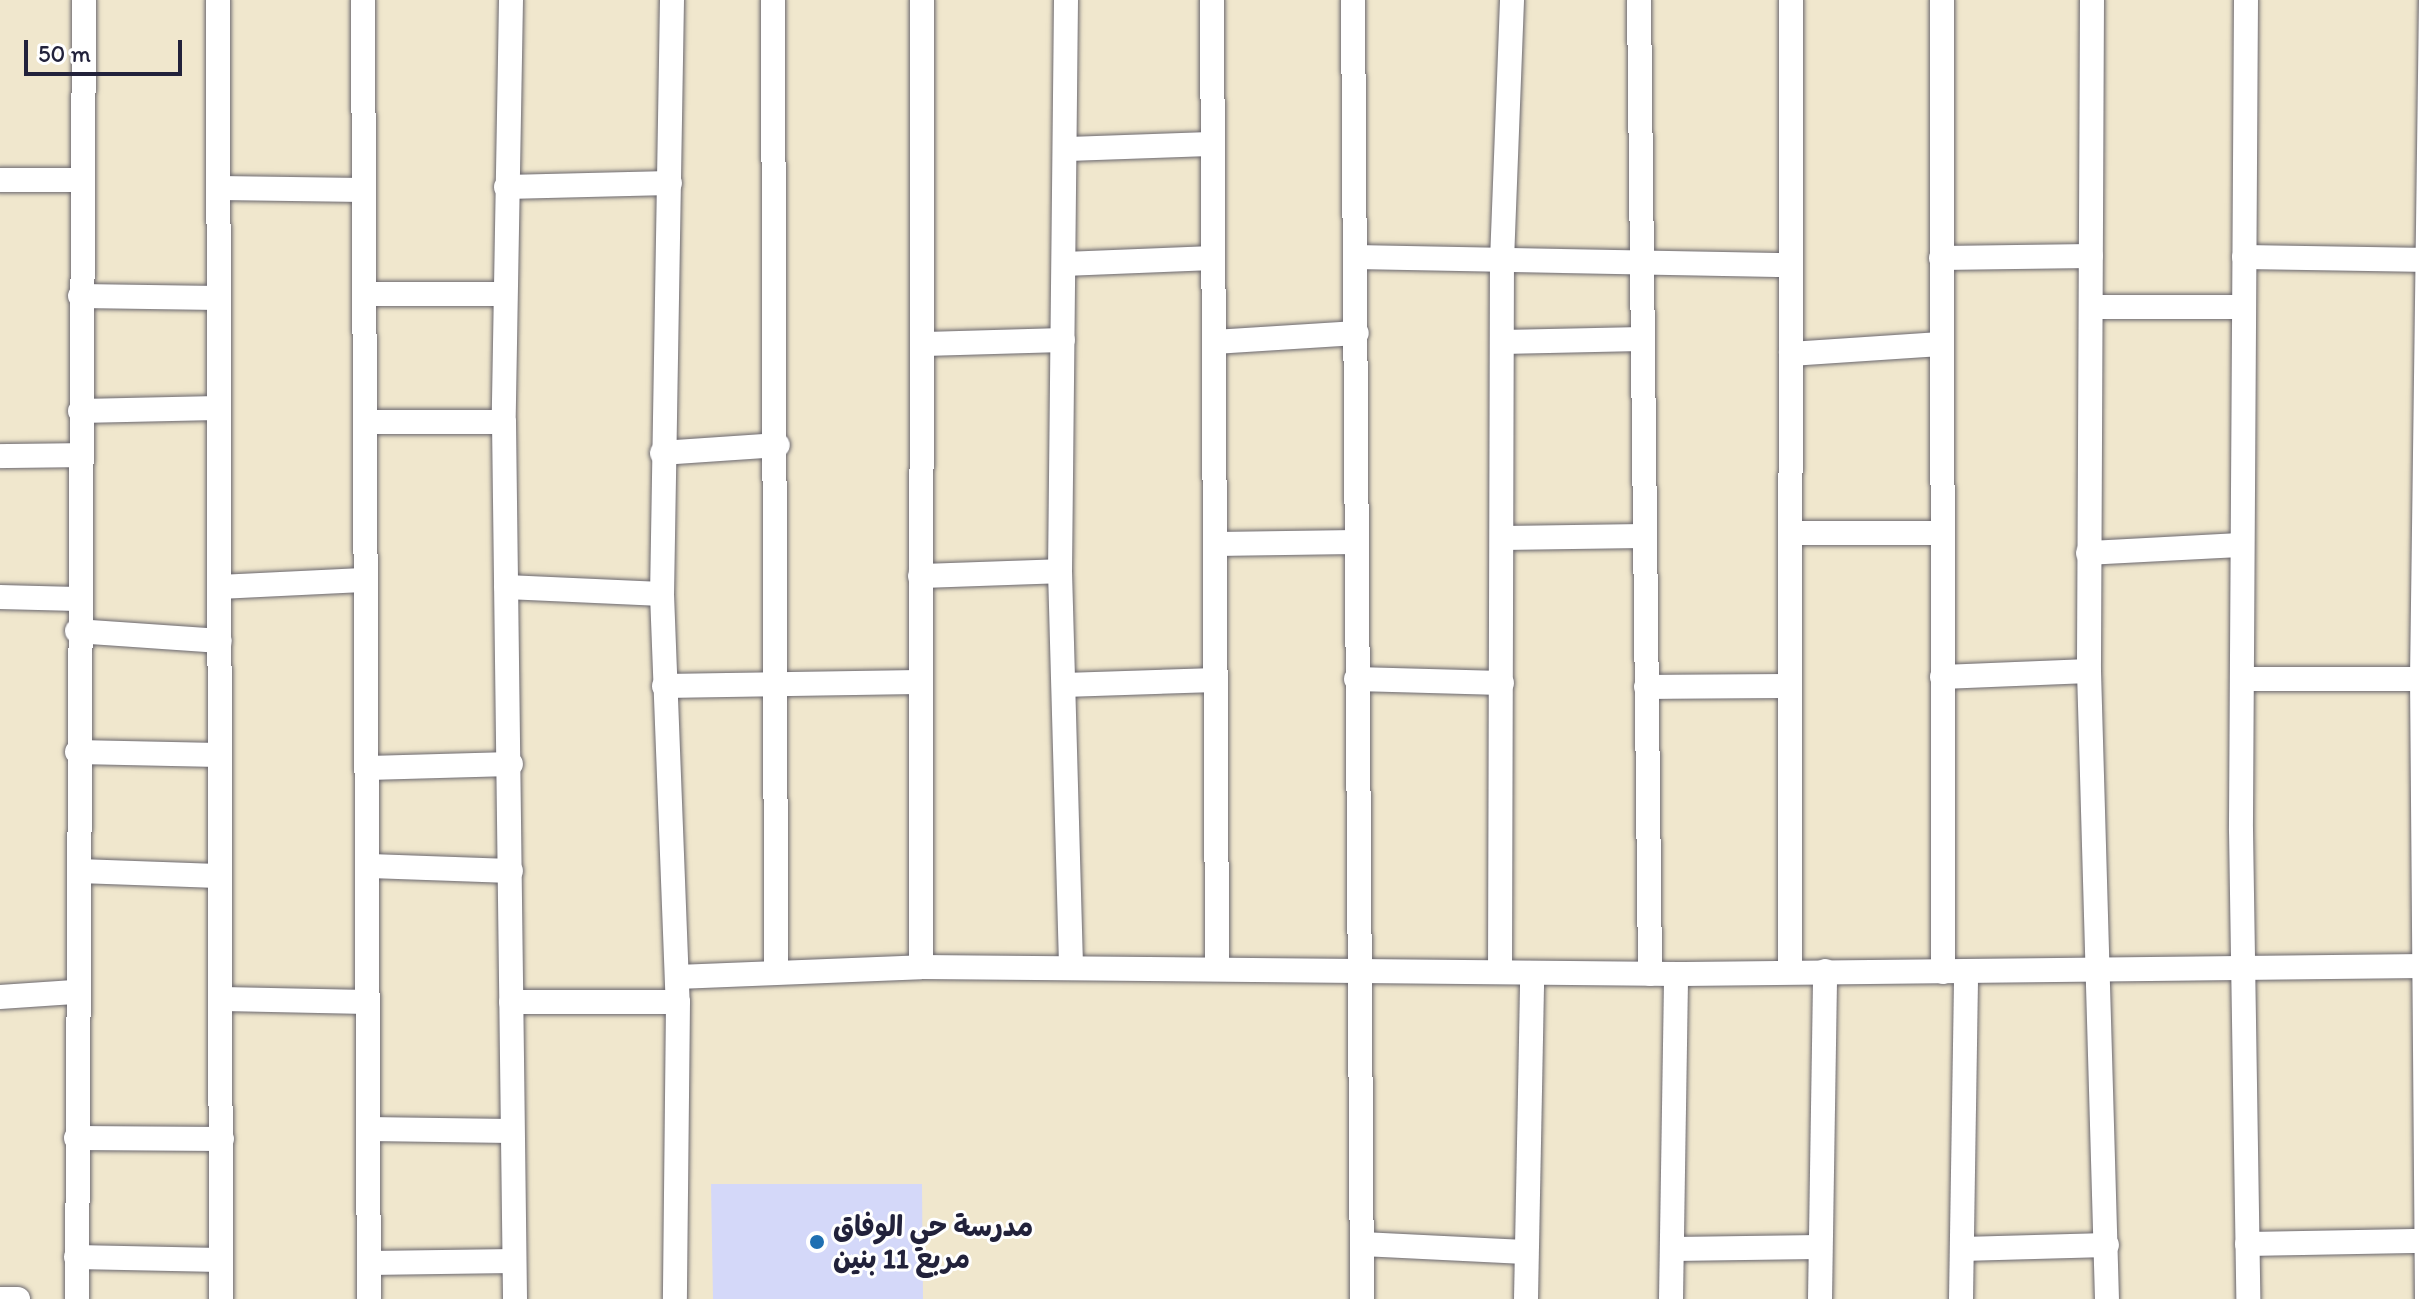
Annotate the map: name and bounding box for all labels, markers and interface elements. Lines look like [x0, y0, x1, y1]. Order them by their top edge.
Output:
scale bar [28, 24, 186, 74]
text: 50 m [38, 39, 91, 68]
place label: مدرسة حي الوفاق مربع 11 بنين [833, 1209, 1033, 1275]
marker: مدرسة حي الوفاق مربع 11 بنين [808, 1233, 826, 1251]

